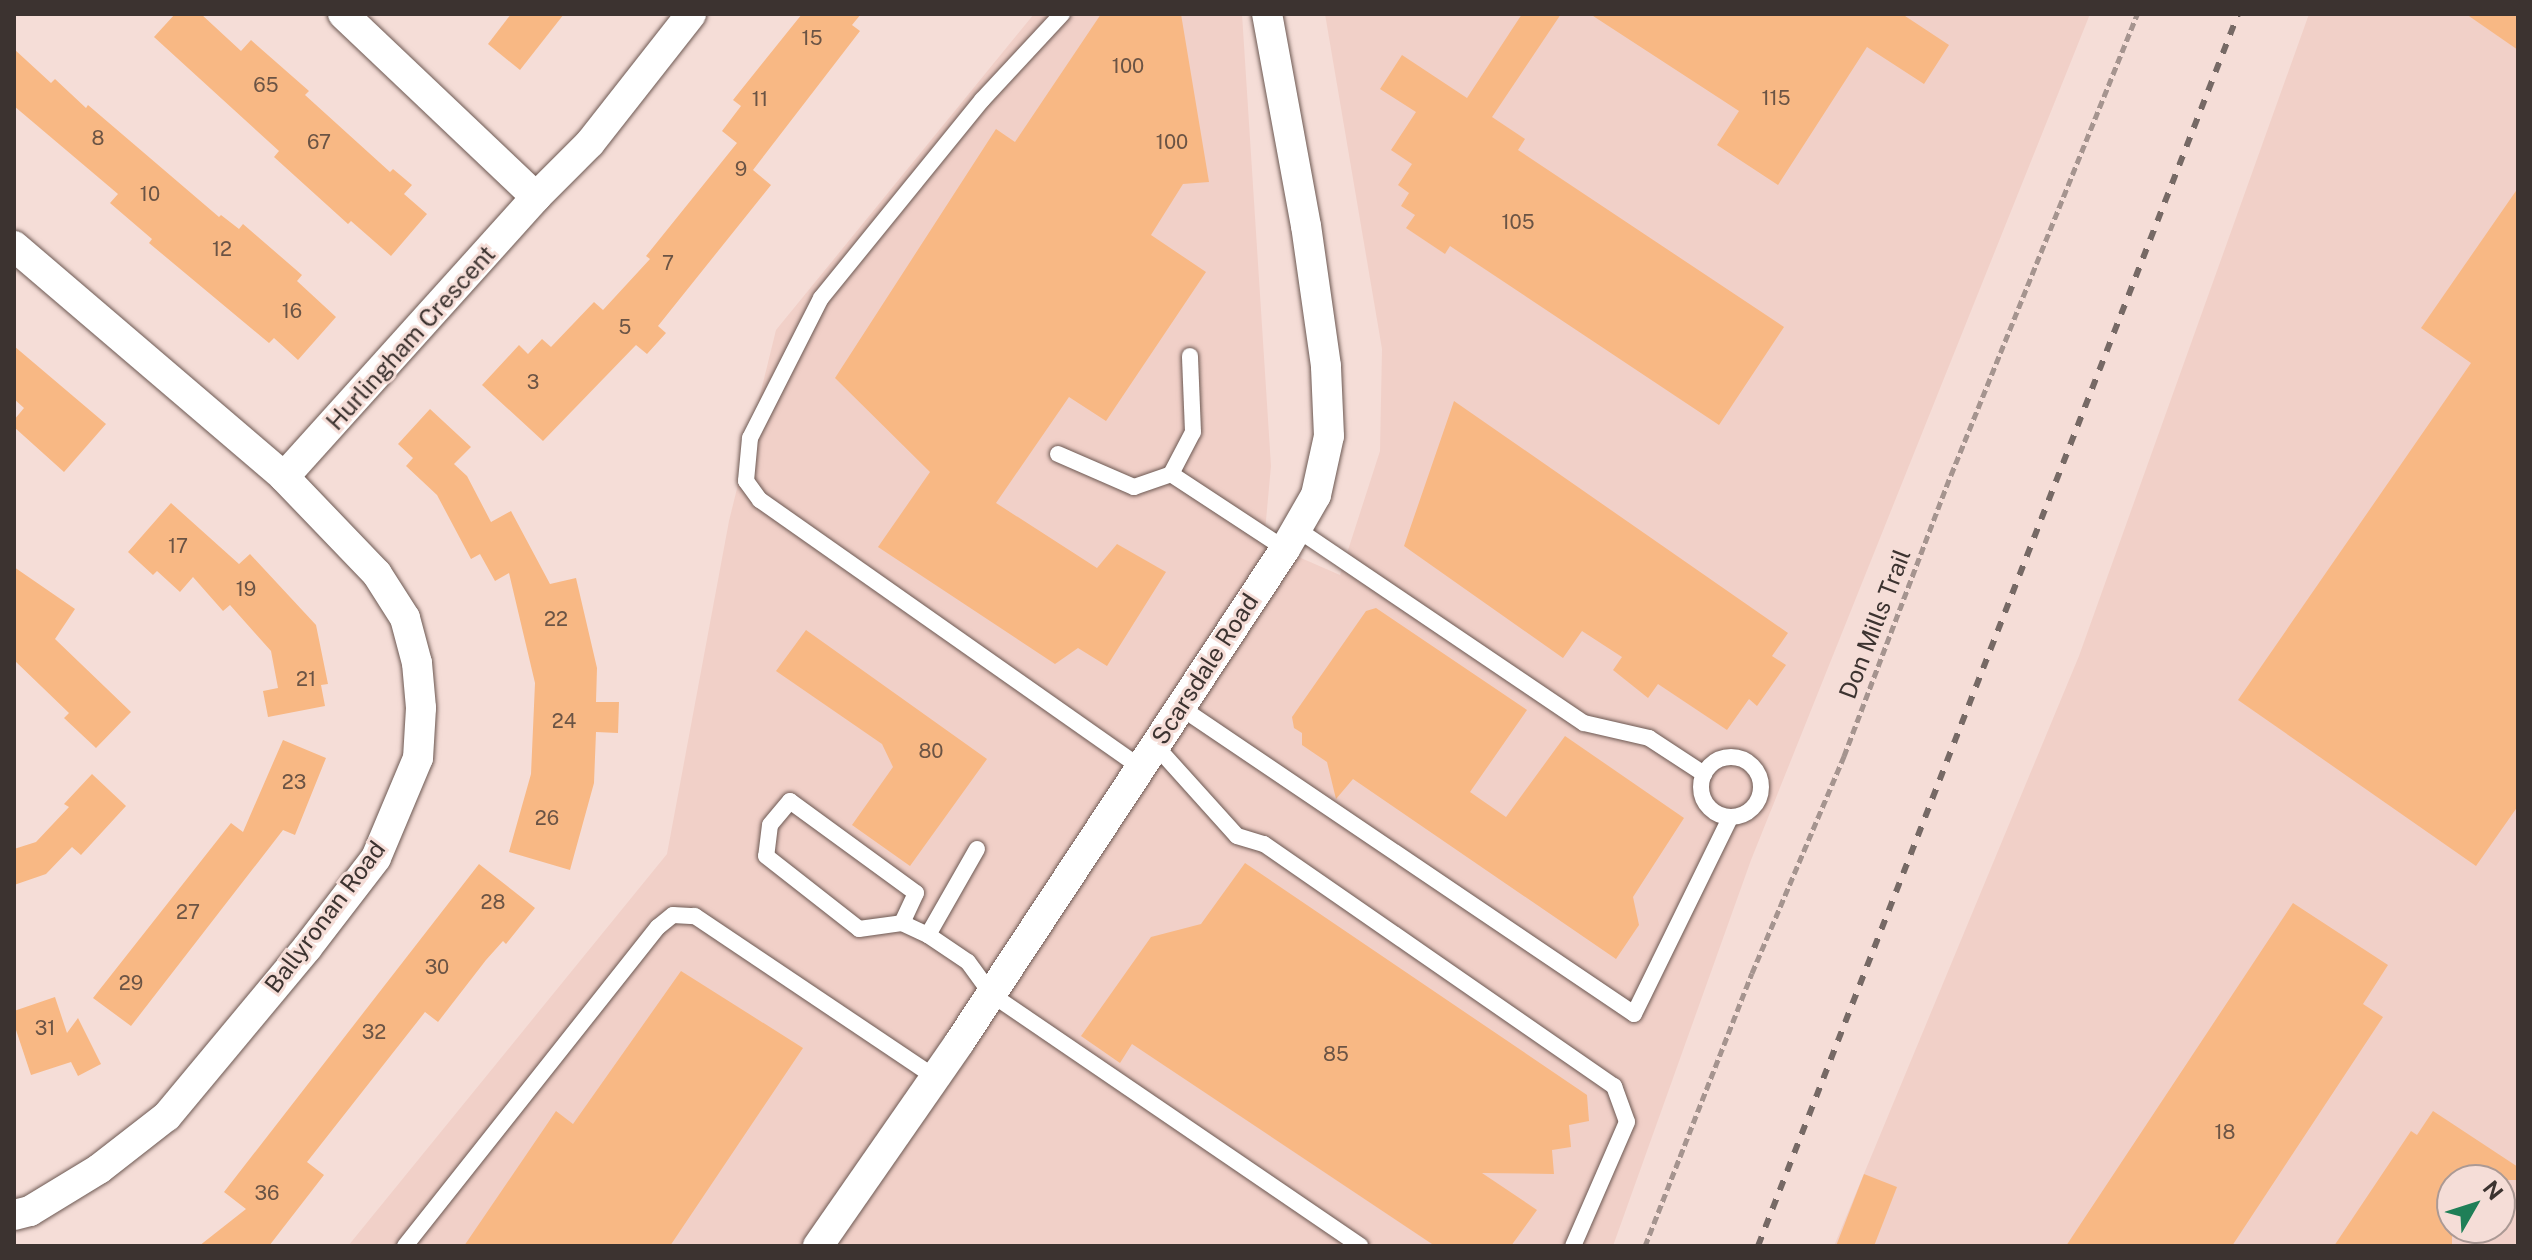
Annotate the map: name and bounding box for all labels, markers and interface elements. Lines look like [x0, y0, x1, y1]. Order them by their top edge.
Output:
house number: 15 [802, 26, 822, 50]
house number: 100 [1112, 54, 1144, 78]
house number: 65 [253, 73, 279, 97]
house number: 115 [1761, 86, 1791, 110]
house number: 11 [752, 87, 768, 111]
house number: 8 [92, 126, 104, 150]
house number: 67 [307, 130, 331, 154]
house number: 100 [1156, 130, 1188, 154]
house number: 9 [735, 157, 747, 181]
house number: 10 [140, 182, 160, 206]
house number: 105 [1501, 210, 1535, 234]
house number: 12 [212, 237, 232, 261]
street label: Hurlingham Crescent [321, 240, 501, 436]
house number: 7 [662, 251, 674, 275]
house number: 16 [282, 299, 302, 323]
house number: 5 [619, 315, 631, 339]
house number: 3 [527, 370, 539, 394]
house number: 17 [168, 534, 188, 558]
street label: Don Mills Trail [1833, 545, 1917, 703]
house number: 19 [236, 577, 256, 601]
street label: Scarsdale Road [1145, 588, 1265, 750]
house number: 22 [544, 607, 568, 631]
house number: 21 [296, 667, 316, 691]
house number: 24 [552, 709, 576, 733]
house number: 80 [918, 739, 944, 763]
house number: 23 [282, 770, 306, 794]
house number: 26 [535, 806, 559, 830]
street label: Ballyronan Road [259, 836, 391, 998]
house number: 28 [481, 890, 505, 914]
house number: 27 [176, 900, 200, 924]
house number: 30 [425, 955, 449, 979]
house number: 29 [119, 971, 143, 995]
house number: 31 [35, 1016, 55, 1040]
house number: 32 [362, 1020, 386, 1044]
house number: 85 [1323, 1042, 1349, 1066]
house number: 18 [2214, 1120, 2236, 1144]
north arrow [2436, 1164, 2516, 1244]
text: N [2478, 1175, 2509, 1205]
house number: 36 [255, 1181, 279, 1205]

